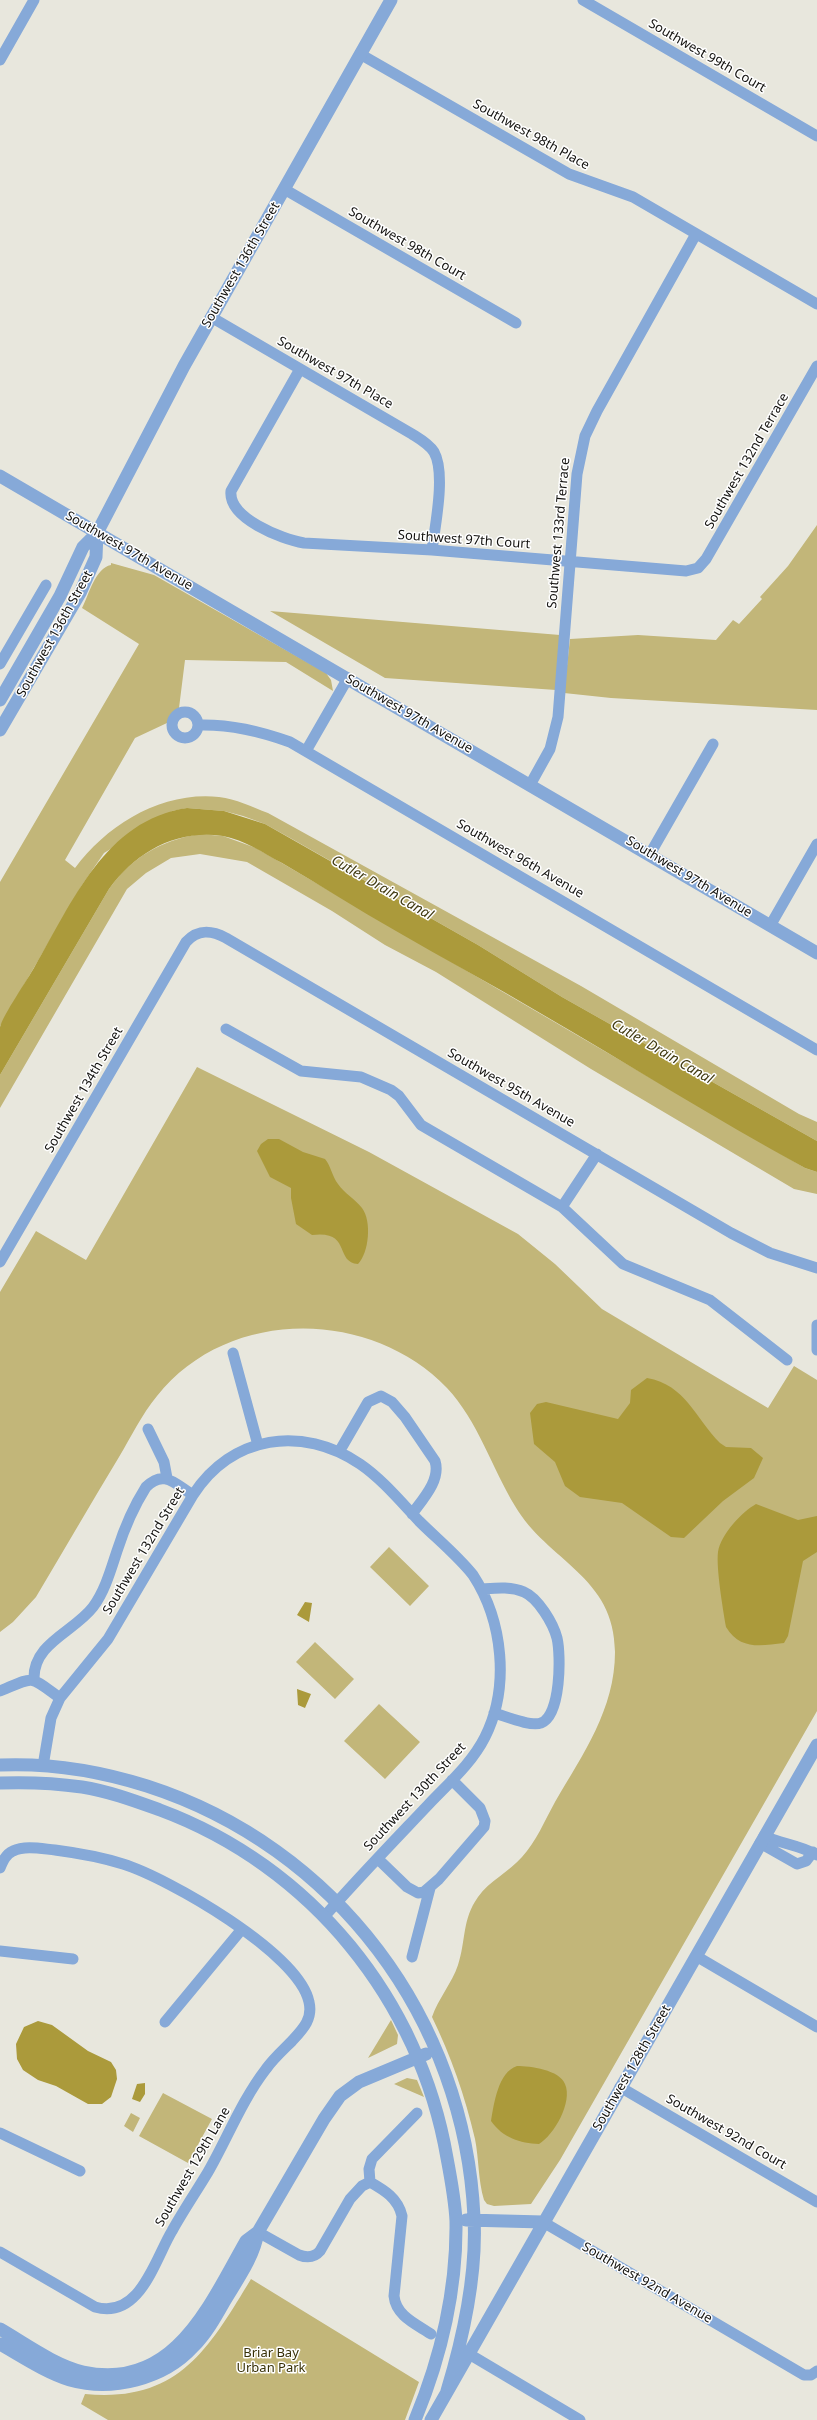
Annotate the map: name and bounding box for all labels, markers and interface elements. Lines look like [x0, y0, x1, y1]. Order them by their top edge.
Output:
street label: Southwest 99th Court [646, 16, 768, 96]
street label: Southwest 98th Place [470, 97, 592, 173]
street label: Southwest 136th Street [199, 199, 283, 331]
street label: Southwest 98th Court [346, 204, 468, 284]
street label: Southwest 97th Place [275, 334, 395, 412]
street label: Southwest 132nd Terrace [702, 390, 792, 532]
street label: Southwest 133rd Terrace [545, 457, 573, 609]
street label: Southwest 97th Avenue [63, 508, 195, 594]
street label: Southwest 97th Court [397, 528, 531, 552]
street label: Southwest 136th Street [14, 568, 96, 700]
street label: Southwest 97th Avenue [343, 671, 475, 757]
street label: Southwest 96th Avenue [454, 816, 586, 902]
street label: Southwest 97th Avenue [623, 833, 755, 921]
water label: Cutler Drain Canal [328, 852, 436, 924]
water label: Cutler Drain Canal [608, 1016, 716, 1088]
street label: Southwest 134th Street [42, 1024, 126, 1156]
street label: Southwest 95th Avenue [445, 1045, 577, 1131]
street label: Southwest 132nd Street [100, 1485, 188, 1617]
street label: Southwest 130th Street [361, 1740, 469, 1854]
street label: Southwest 128th Street [590, 2002, 674, 2134]
street label: Southwest 92nd Court [663, 2091, 789, 2173]
street label: Southwest 129th Lane [152, 2104, 234, 2230]
street label: Southwest 92nd Avenue [579, 2239, 715, 2327]
park label: Briar Bay Urban Park [236, 2345, 306, 2376]

